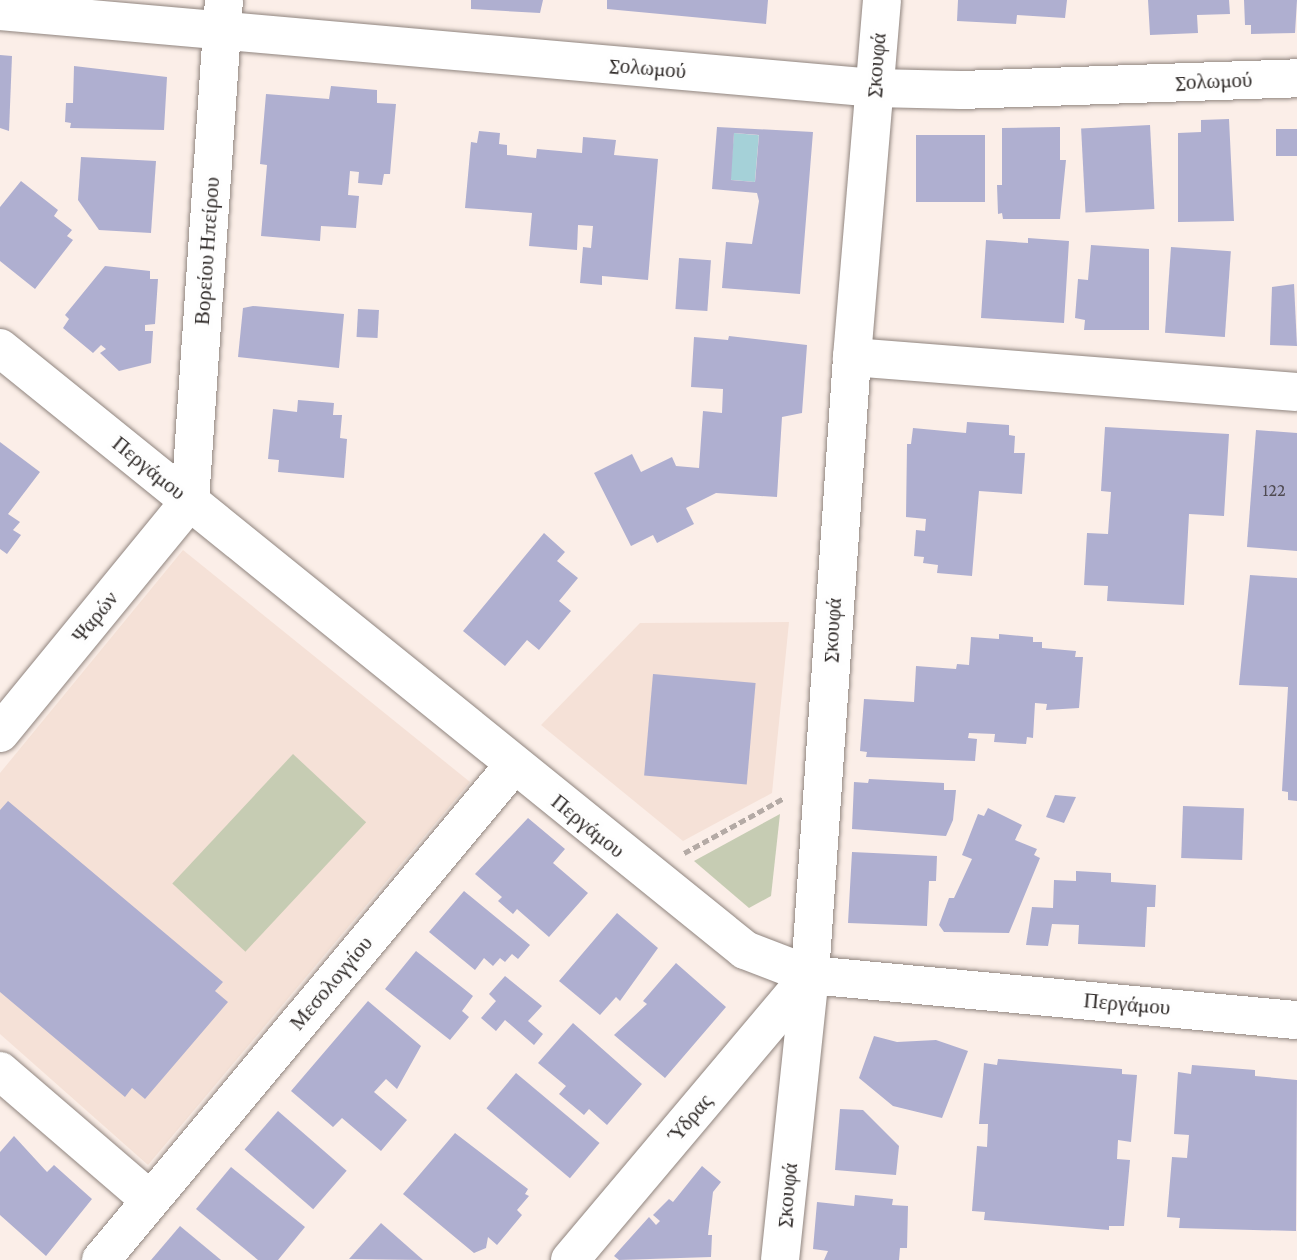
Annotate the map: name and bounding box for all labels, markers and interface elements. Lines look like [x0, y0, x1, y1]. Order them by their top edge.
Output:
street label: Σκουφά [861, 32, 891, 98]
street label: Σολωμού [609, 52, 687, 84]
street label: Σολωμού [1175, 67, 1253, 95]
street label: Βορείου Ηπείρου [189, 176, 225, 326]
street label: Περγάμου [107, 431, 191, 505]
house number: 122 [1262, 479, 1286, 501]
street label: Ψαρών [67, 586, 123, 648]
street label: Σκουφά [817, 597, 847, 663]
street label: Περγάμου [546, 789, 630, 863]
street label: Μεσολογγίου [284, 931, 378, 1035]
street label: Περγάμου [1083, 988, 1171, 1020]
street label: Ύδρας [663, 1089, 717, 1147]
street label: Σκουφά [771, 1162, 803, 1228]

